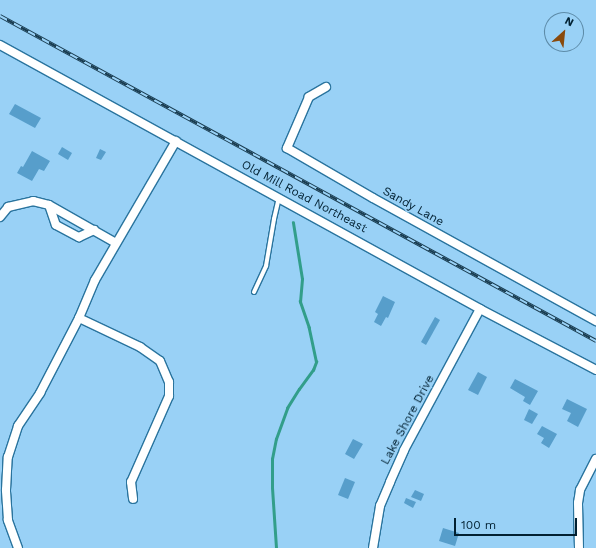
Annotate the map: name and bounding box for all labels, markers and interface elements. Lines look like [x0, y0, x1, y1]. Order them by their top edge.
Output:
north arrow [544, 12, 584, 52]
text: N [563, 14, 576, 29]
street label: Old Mill Road Northeast [239, 158, 369, 236]
street label: Sandy Lane [380, 184, 446, 230]
street label: Lake Shore Drive [378, 373, 438, 467]
scale bar [456, 510, 579, 536]
text: 100 m [461, 518, 496, 532]

